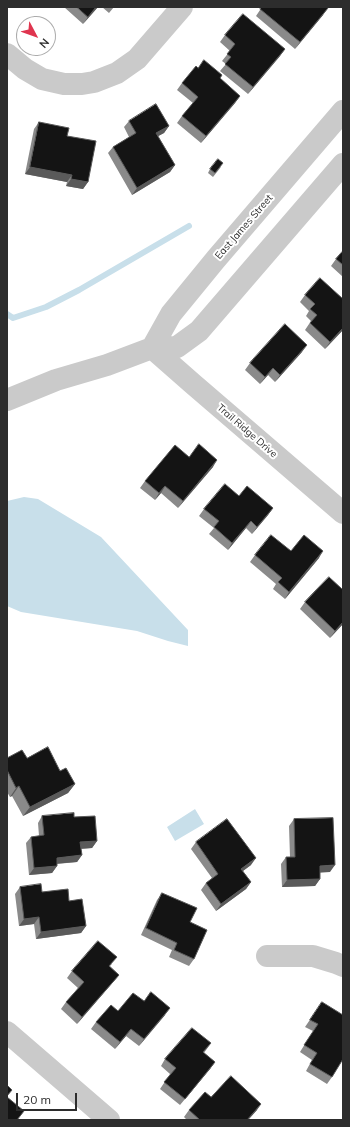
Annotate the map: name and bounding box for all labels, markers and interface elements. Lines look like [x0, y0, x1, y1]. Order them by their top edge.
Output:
north arrow [16, 16, 56, 56]
text: N [36, 35, 52, 51]
street label: East James Street [213, 192, 275, 262]
street label: Trail Ridge Drive [214, 402, 280, 460]
scale bar [18, 1085, 79, 1111]
text: 20 m [23, 1092, 51, 1107]

